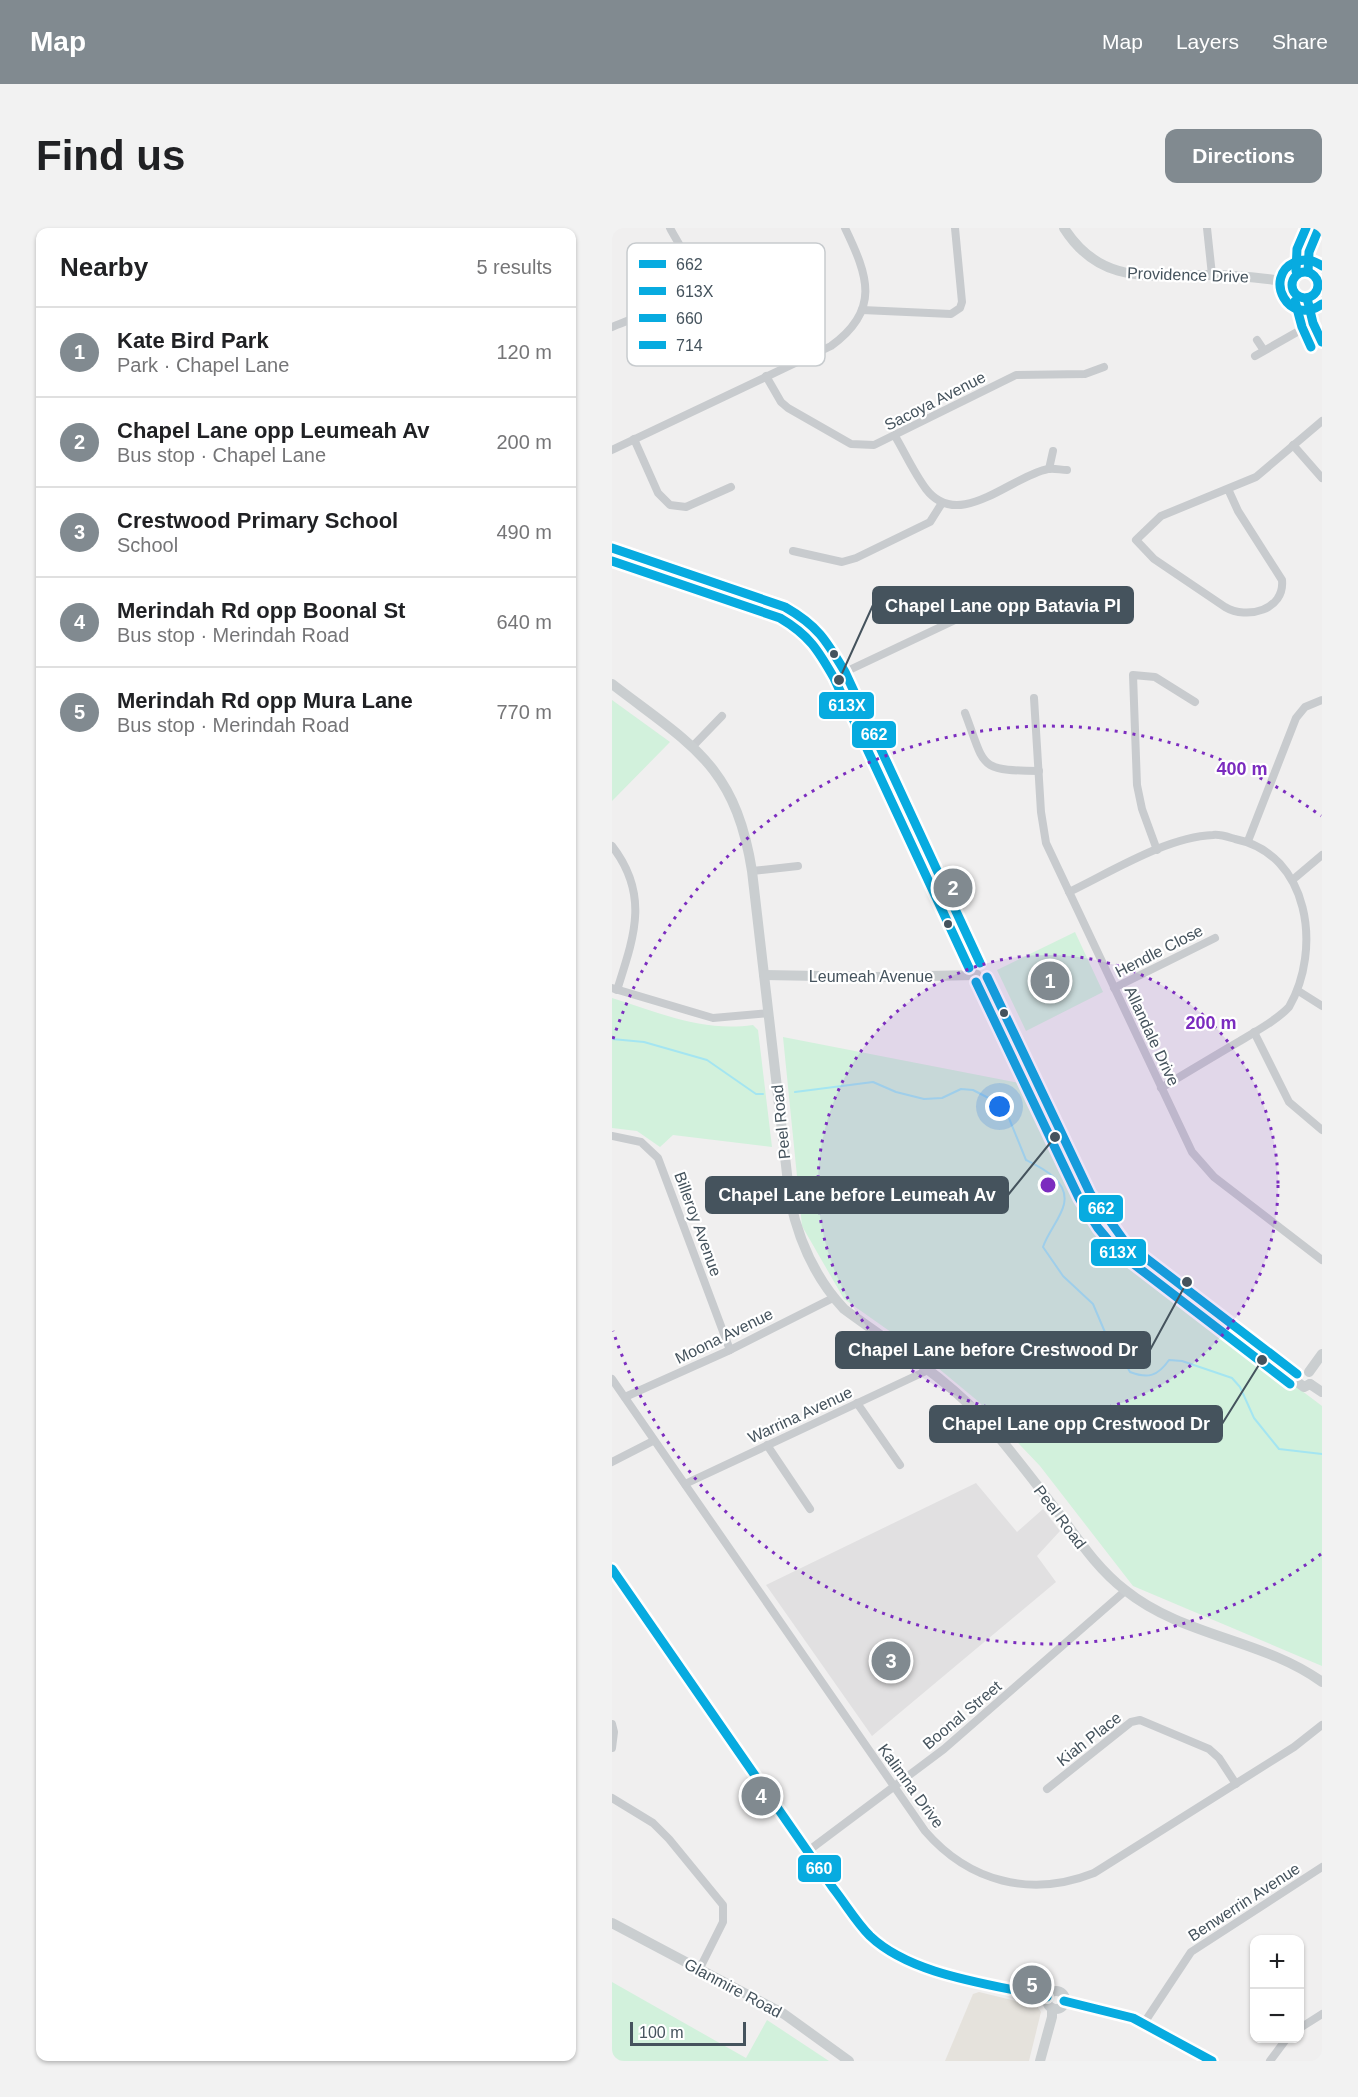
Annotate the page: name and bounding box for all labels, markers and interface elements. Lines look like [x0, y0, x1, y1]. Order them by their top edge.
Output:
text: Map [30, 26, 86, 57]
text: Map [1102, 30, 1143, 53]
text: Layers [1176, 30, 1239, 53]
text: Share [1272, 30, 1328, 53]
button: Directions [1165, 129, 1322, 183]
text: Find us [36, 132, 185, 179]
legend [627, 243, 825, 366]
text: Nearby [60, 252, 148, 282]
text: 5 results [476, 256, 552, 278]
text: 662 [676, 256, 703, 273]
street label: Providence Drive [1127, 264, 1249, 286]
text: 613X [676, 283, 714, 300]
text: 660 [676, 310, 703, 327]
text: Kate Bird Park [117, 328, 269, 353]
text: 714 [676, 337, 703, 354]
text: 1 [74, 341, 85, 363]
text: 120 m [496, 341, 552, 363]
text: Park · Chapel Lane [117, 354, 289, 376]
street label: Sacoya Avenue [882, 368, 988, 434]
text: Chapel Lane opp Leumeah Av [117, 418, 430, 443]
text: 2 [74, 431, 85, 453]
text: 200 m [496, 431, 552, 453]
text: Bus stop · Chapel Lane [117, 444, 326, 466]
text: Crestwood Primary School [117, 508, 398, 533]
text: 3 [74, 521, 85, 543]
text: 490 m [496, 521, 552, 543]
text: School [117, 534, 178, 556]
callout: Chapel Lane opp Batavia Pl [873, 587, 1133, 623]
text: Chapel Lane opp Batavia Pl [885, 596, 1121, 616]
text: Merindah Rd opp Boonal St [117, 598, 405, 623]
text: 4 [74, 611, 85, 633]
text: 640 m [496, 611, 552, 633]
text: Bus stop · Merindah Road [117, 624, 349, 646]
unlabelled marker [828, 648, 840, 660]
text: Merindah Rd opp Mura Lane [117, 688, 413, 713]
line badge: 613X [818, 691, 875, 720]
text: 613X [828, 697, 866, 714]
text: 5 [74, 701, 85, 723]
text: 770 m [496, 701, 552, 723]
text: Bus stop · Merindah Road [117, 714, 349, 736]
line badge: 662 [851, 720, 897, 749]
text: 662 [861, 726, 887, 743]
text: 400 m [1216, 759, 1268, 779]
pin: 2 [934, 866, 972, 910]
unlabelled marker [942, 918, 954, 930]
street label: Hendle Close [1112, 922, 1206, 980]
pin: 1 [1030, 958, 1070, 1004]
street label: Leumeah Avenue [809, 968, 933, 985]
street label: Allandale Drive [1122, 984, 1182, 1088]
unlabelled marker [998, 1007, 1010, 1019]
text: 200 m [1185, 1013, 1237, 1033]
street label: Peel Road [769, 1084, 793, 1160]
your location [985, 1092, 1014, 1121]
street label: Billeroy Avenue [671, 1169, 725, 1279]
centre of rings [1038, 1175, 1058, 1195]
callout: Chapel Lane before Leumeah Av [706, 1177, 1008, 1213]
text: Chapel Lane before Leumeah Av [718, 1185, 996, 1205]
line badge: 662 [1078, 1194, 1124, 1223]
text: 662 [1088, 1200, 1114, 1217]
line badge: 613X [1090, 1238, 1147, 1267]
text: 613X [1099, 1244, 1137, 1261]
street label: Moona Avenue [672, 1305, 776, 1367]
callout: Chapel Lane before Crestwood Dr [836, 1332, 1150, 1368]
text: Chapel Lane before Crestwood Dr [848, 1340, 1138, 1360]
street label: Warrina Avenue [745, 1383, 855, 1447]
callout: Chapel Lane opp Crestwood Dr [930, 1406, 1222, 1442]
text: Chapel Lane opp Crestwood Dr [942, 1414, 1210, 1434]
street label: Peel Road [1031, 1482, 1089, 1552]
pin: 3 [872, 1638, 910, 1684]
street label: Boonal Street [919, 1677, 1005, 1753]
street label: Kiah Place [1054, 1709, 1124, 1769]
street label: Kalimna Drive [875, 1741, 947, 1831]
pin: 4 [742, 1774, 780, 1818]
line badge: 660 [797, 1854, 842, 1883]
text: 660 [806, 1860, 832, 1877]
street label: Benwerrin Avenue [1185, 1860, 1303, 1944]
map controls [1250, 1935, 1304, 2043]
button: + [1250, 1935, 1304, 1989]
street label: Glanmire Road [682, 1955, 784, 2021]
pin: 5 [1012, 1962, 1052, 2008]
button: − [1250, 1989, 1304, 2043]
scale bar [630, 2019, 746, 2046]
text: 100 m [639, 2024, 683, 2041]

